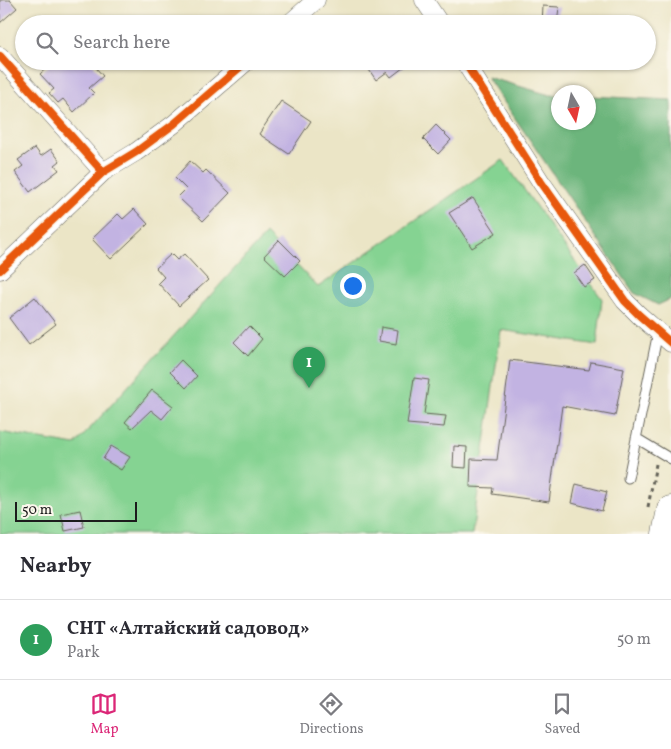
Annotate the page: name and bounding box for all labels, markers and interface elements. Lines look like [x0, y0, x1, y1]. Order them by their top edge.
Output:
search box [15, 15, 656, 70]
icon: search [33, 29, 61, 57]
text: Search here [73, 30, 170, 56]
north arrow [551, 85, 596, 130]
your location [340, 273, 366, 299]
pin: 1 [293, 347, 325, 388]
scale bar [15, 499, 138, 522]
text: 50 m [22, 501, 52, 520]
text: Nearby [20, 552, 91, 581]
text: СНТ «Алтайский садовод» [67, 616, 310, 642]
text: 1 [33, 629, 39, 651]
text: 50 m [617, 629, 651, 651]
text: Park [67, 642, 100, 664]
tab: Map [90, 690, 118, 739]
tab: Directions [299, 690, 364, 739]
tab: Saved [544, 690, 581, 739]

